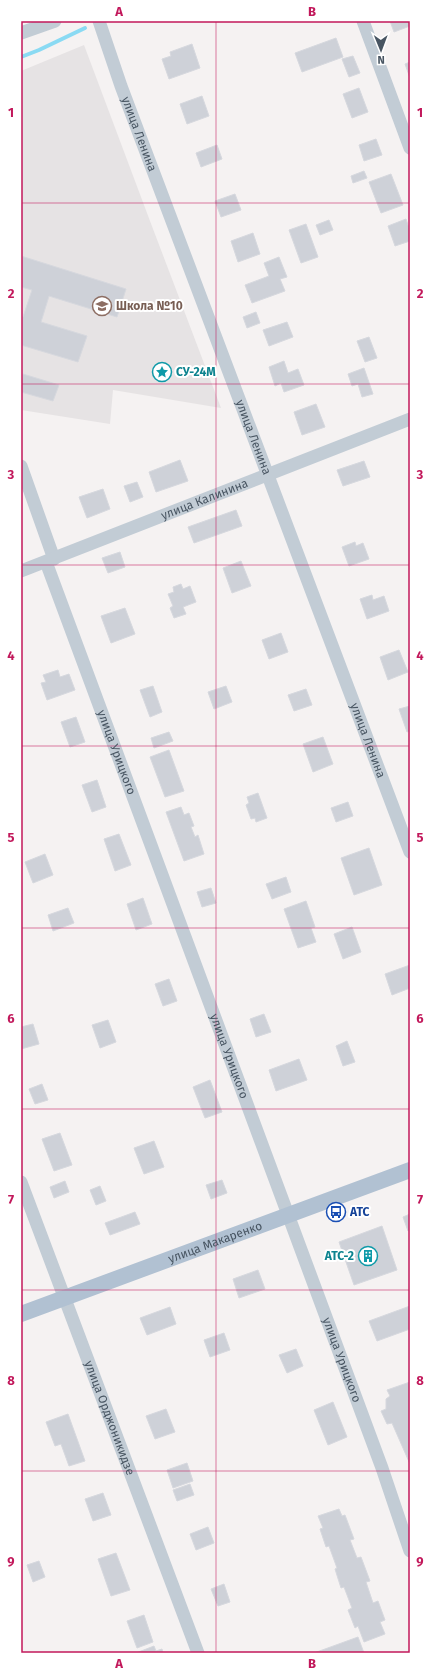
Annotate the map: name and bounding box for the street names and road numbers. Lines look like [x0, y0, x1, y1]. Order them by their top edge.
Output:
street label: улица Ленина [119, 95, 160, 174]
street label: улица Ленина [233, 398, 274, 477]
street label: улица Калинина [159, 476, 250, 523]
street label: улица Ленина [347, 701, 388, 780]
street label: улица Урицкого [94, 708, 139, 797]
street label: улица Урицкого [207, 1012, 251, 1101]
street label: улица Макаренко [166, 1218, 264, 1266]
street label: улица Урицкого [320, 1315, 364, 1404]
street label: улица Орджоникидзе [82, 1359, 138, 1477]

